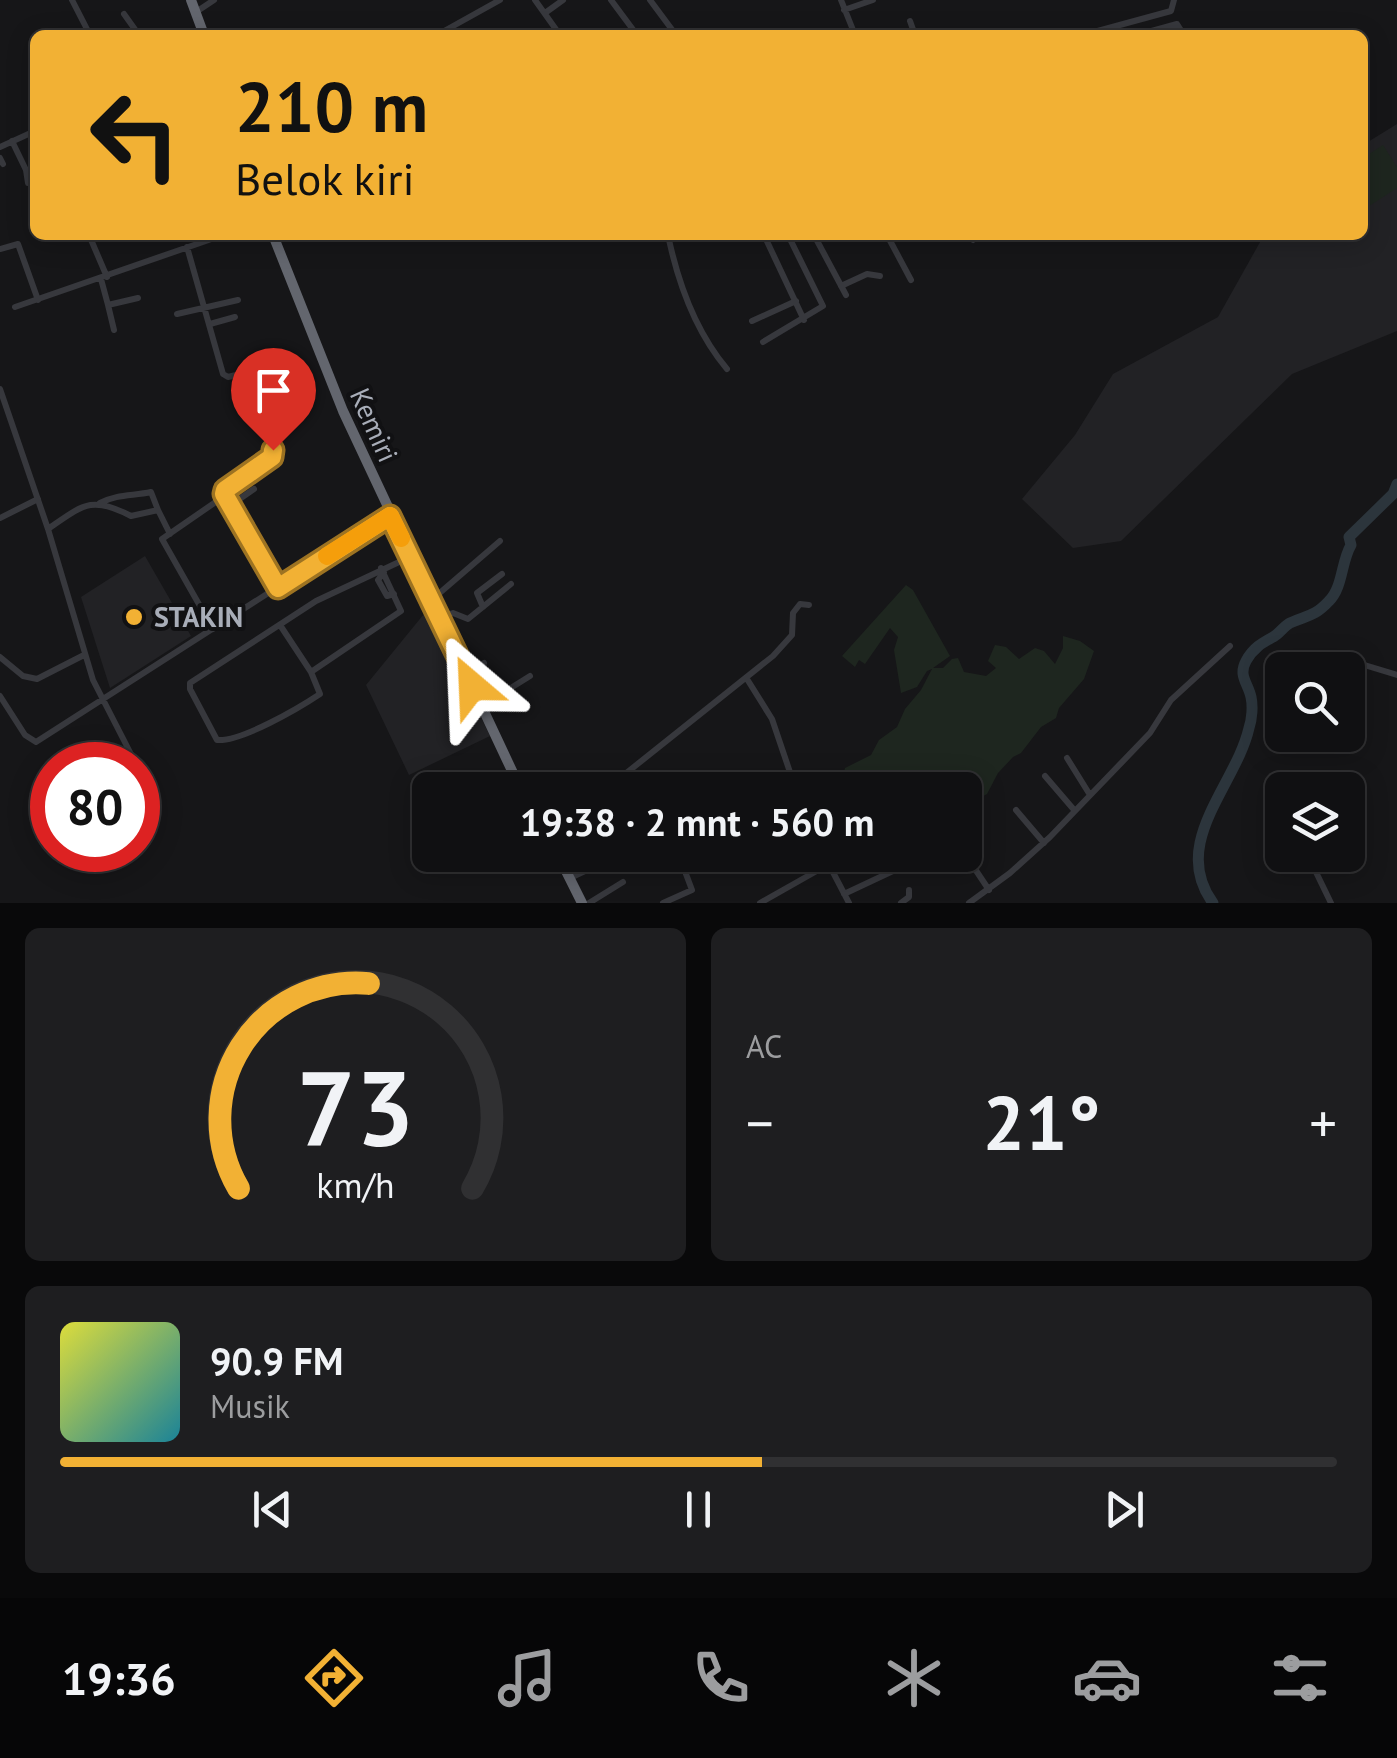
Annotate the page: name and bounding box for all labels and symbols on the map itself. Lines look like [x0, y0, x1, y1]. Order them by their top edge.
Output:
pin [231, 348, 316, 451]
street label: Kemiri [342, 382, 407, 468]
place label: STAKIN [154, 598, 243, 635]
marker: STAKIN [123, 606, 145, 628]
position arrow [420, 634, 524, 738]
speed limit sign: 80 [30, 742, 160, 872]

